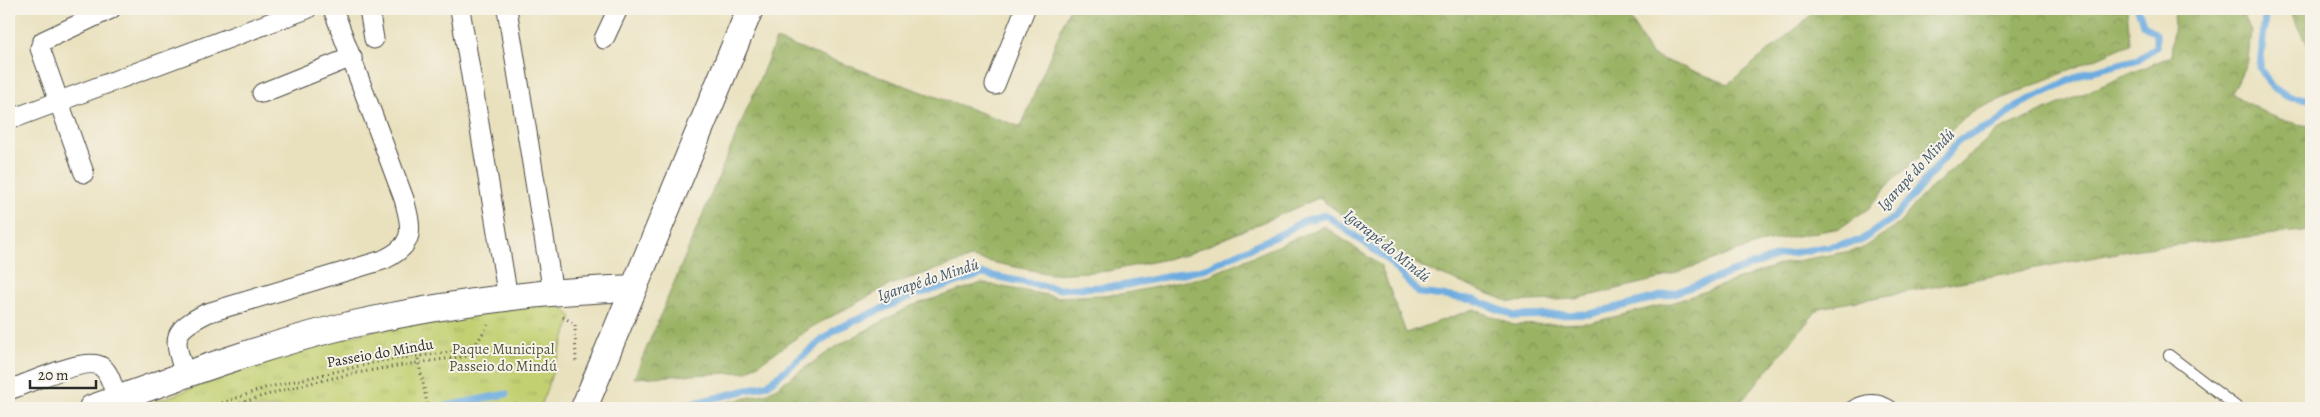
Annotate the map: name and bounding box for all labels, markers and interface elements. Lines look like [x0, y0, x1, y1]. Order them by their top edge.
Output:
water label: Igarapé do Mindú [1872, 124, 1960, 216]
water label: Igarapé do Mindú [1339, 204, 1435, 288]
water label: Igarapé do Mindú [875, 253, 982, 307]
street label: Passeio do Mindu [325, 334, 436, 372]
park label: Paque Municipal Passeio do Mindú [449, 339, 558, 376]
scale bar [30, 357, 96, 389]
text: 20 m [38, 365, 69, 385]

